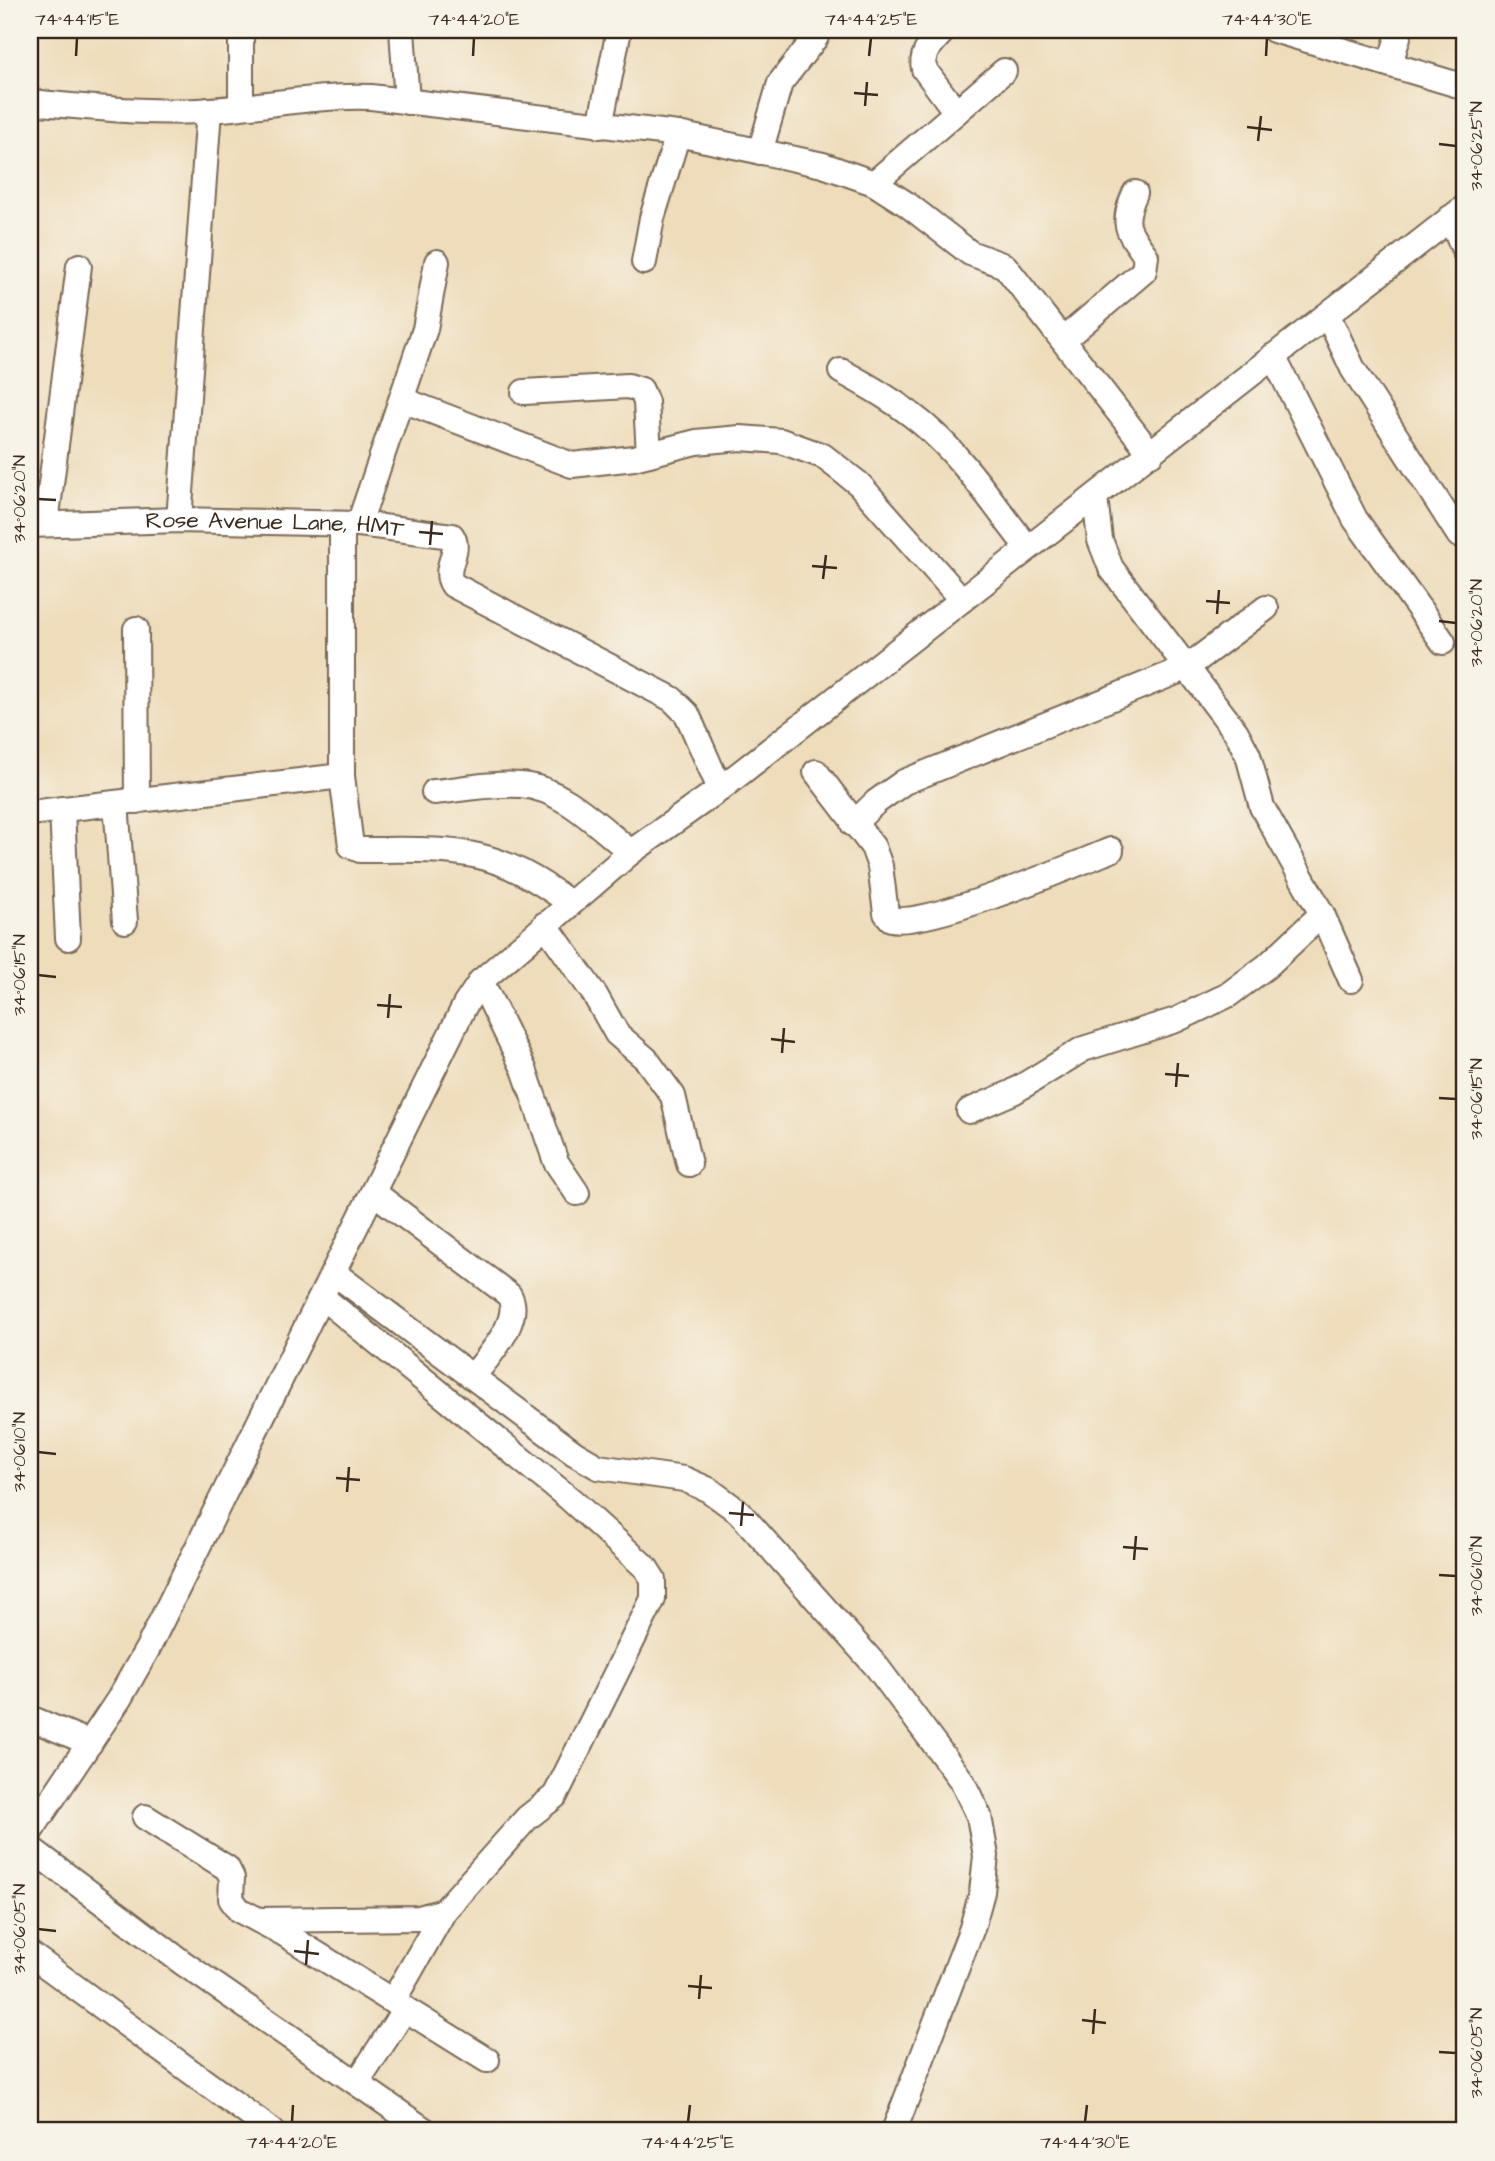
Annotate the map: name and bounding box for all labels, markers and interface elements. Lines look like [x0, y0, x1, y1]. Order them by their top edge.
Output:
text: 74°44'15"E [35, 7, 120, 32]
text: 74°44'20"E [428, 7, 520, 32]
text: 74°44'25"E [825, 7, 918, 32]
text: 74°44'30"E [1222, 7, 1312, 32]
text: 34°06'25"N [1464, 101, 1489, 191]
text: 34°06'20"N [7, 455, 32, 543]
street label: Rose Avenue Lane, HMT [145, 504, 407, 546]
text: 34°06'20"N [1464, 579, 1489, 667]
text: 34°06'15"N [7, 934, 32, 1016]
text: 34°06'15"N [1464, 1058, 1489, 1140]
text: 34°06'10"N [7, 1412, 32, 1492]
text: 34°06'10"N [1464, 1536, 1489, 1616]
text: 34°06'05"N [7, 1884, 32, 1974]
text: 34°06'05"N [1464, 2008, 1489, 2098]
text: 74°44'20"E [246, 2130, 338, 2155]
text: 74°44'25"E [642, 2130, 735, 2155]
text: 74°44'30"E [1040, 2130, 1130, 2155]

